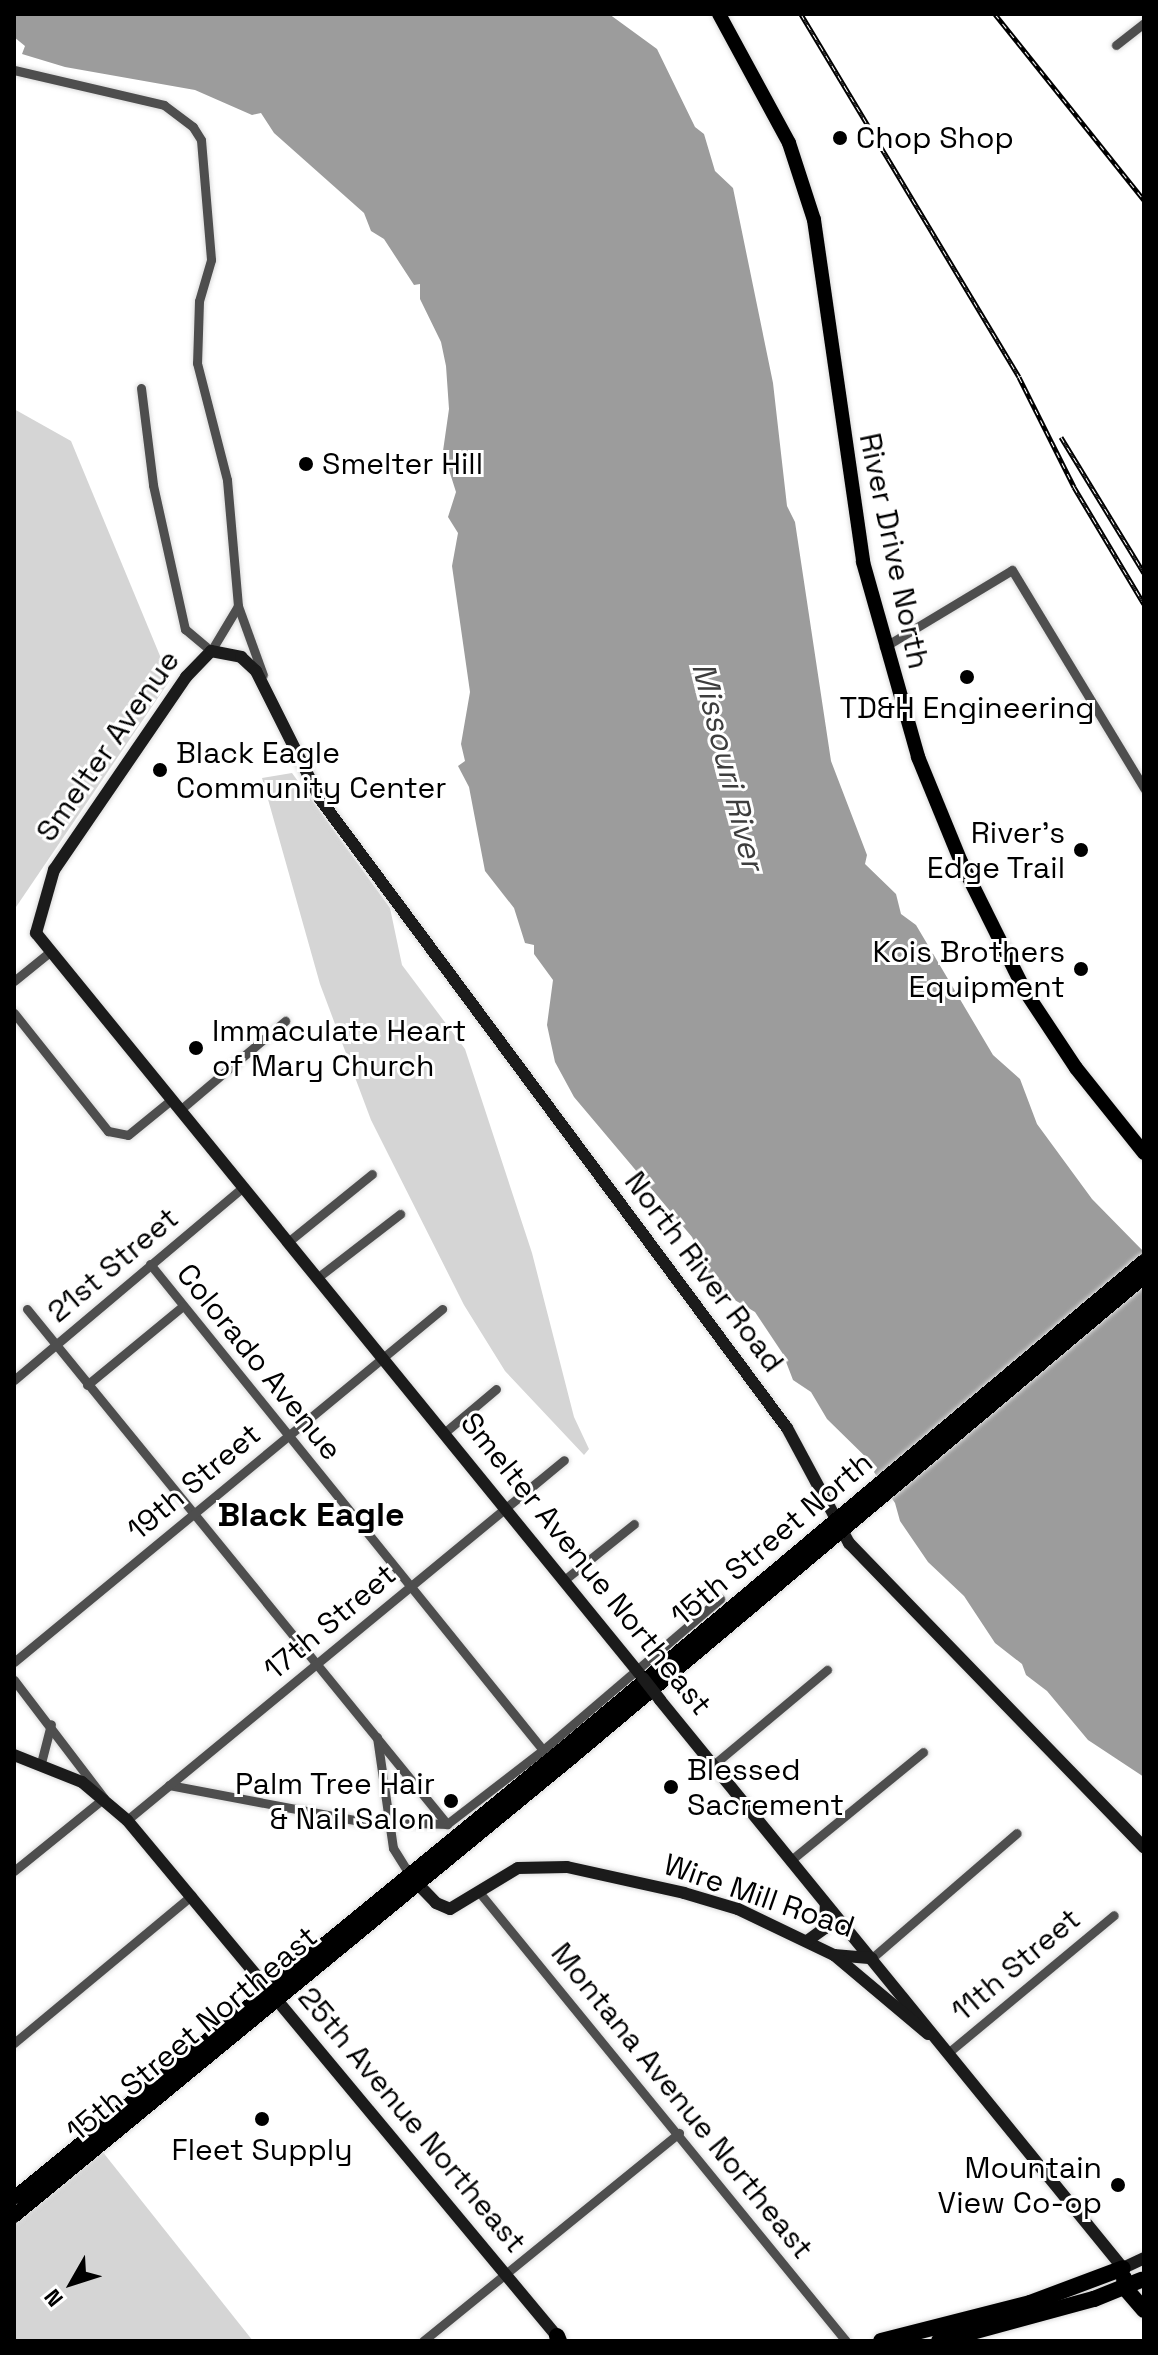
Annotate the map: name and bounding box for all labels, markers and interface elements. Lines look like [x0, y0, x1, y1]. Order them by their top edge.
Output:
place label: Chop Shop [856, 120, 1014, 156]
marker: Chop Shop [831, 129, 849, 147]
street label: River Drive North [851, 430, 937, 672]
place label: Smelter Hill [322, 446, 483, 482]
marker: Smelter Hill [297, 455, 315, 473]
street label: Smelter Avenue [29, 643, 187, 849]
water label: Missouri River [684, 658, 772, 874]
marker: TD&H Engineering [958, 668, 976, 686]
place label: TD&H Engineering [839, 690, 1095, 726]
place label: Black Eagle Community Center [176, 735, 446, 806]
marker: Black Eagle Community Center [151, 761, 169, 779]
place label: River's Edge Trail [926, 815, 1065, 886]
marker: River's Edge Trail [1072, 841, 1090, 859]
place label: Kois Brothers Equipment [873, 934, 1065, 1004]
marker: Kois Brothers Equipment [1072, 960, 1090, 978]
place label: Immaculate Heart of Mary Church [212, 1013, 466, 1084]
marker: Immaculate Heart of Mary Church [187, 1039, 205, 1057]
street label: North River Road [617, 1165, 791, 1379]
street label: 21st Street [40, 1200, 186, 1330]
street label: Colorado Avenue [169, 1256, 349, 1468]
street label: Smelter Avenue Northeast [453, 1405, 719, 1723]
street label: 19th Street [120, 1416, 268, 1548]
street label: 15th Street North [664, 1444, 880, 1634]
district label: Black Eagle [217, 1495, 405, 1535]
street label: 17th Street [257, 1556, 403, 1688]
place label: Blessed Sacrement [687, 1752, 844, 1822]
place label: Palm Tree Hair & Nail Salon [234, 1766, 435, 1836]
marker: Blessed Sacrement [662, 1778, 680, 1796]
marker: Palm Tree Hair & Nail Salon [442, 1792, 460, 1810]
street label: Wire Mill Road [659, 1847, 859, 1945]
street label: 11th Street [944, 1901, 1088, 2029]
street label: 15th Street Northeast [59, 1919, 325, 2149]
street label: Montana Avenue Northeast [543, 1936, 821, 2266]
street label: 25th Avenue Northeast [290, 1980, 534, 2260]
marker: Fleet Supply [253, 2110, 271, 2128]
place label: Fleet Supply [171, 2132, 353, 2168]
place label: Mountain View Co-op [938, 2150, 1102, 2220]
marker: Mountain View Co-op [1109, 2176, 1127, 2194]
north arrow [32, 2243, 112, 2323]
text: N [38, 2284, 69, 2313]

